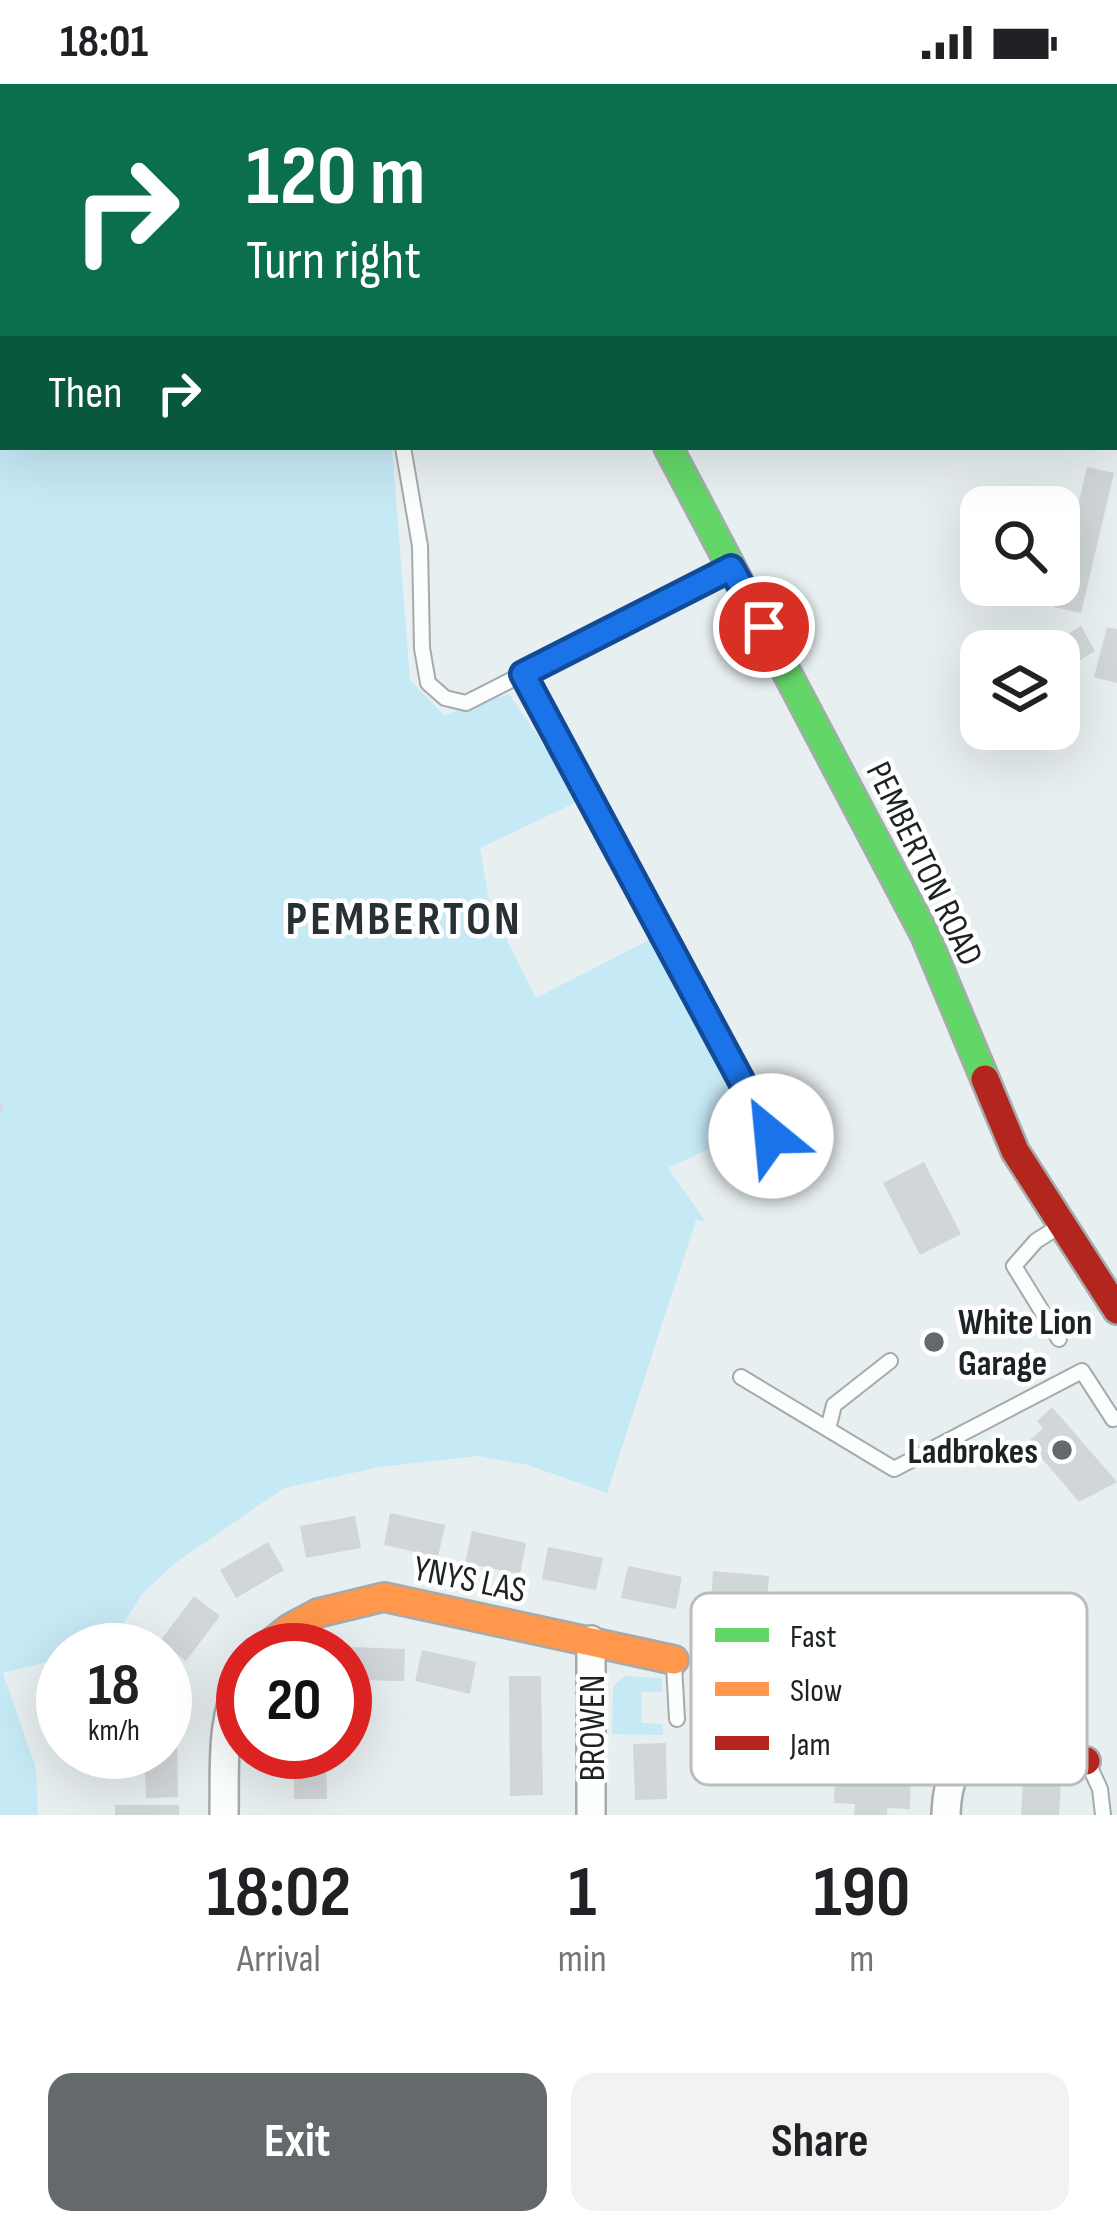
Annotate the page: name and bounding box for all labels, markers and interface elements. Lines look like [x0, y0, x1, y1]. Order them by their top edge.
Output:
text: 18:01 [60, 15, 148, 70]
text: 120 m [246, 127, 425, 228]
icon: right [48, 132, 204, 288]
text: Turn right [246, 229, 421, 294]
icon: right [146, 360, 212, 426]
text: Then [48, 366, 122, 421]
map controls [960, 486, 1080, 750]
button: search [960, 486, 1080, 606]
pin [713, 576, 815, 678]
icon: arrive [731, 594, 797, 660]
button: layers [960, 630, 1080, 750]
street label: PEMBERTON ROAD [856, 755, 992, 973]
district label: PEMBERTON [285, 891, 523, 948]
position arrow [708, 1073, 834, 1199]
place label: White Lion Garage [958, 1302, 1092, 1386]
marker: White Lion Garage [921, 1329, 947, 1355]
place label: Ladbrokes [907, 1431, 1038, 1474]
marker: Ladbrokes [1049, 1437, 1075, 1463]
street label: YNYS LAS [409, 1548, 530, 1613]
legend [691, 1593, 1087, 1785]
text: Fast [790, 1617, 837, 1657]
speed limit sign: 20 [216, 1623, 372, 1779]
text: 18 [88, 1650, 140, 1722]
text: Slow [790, 1671, 842, 1711]
street label: BROWEN [572, 1675, 615, 1781]
text: km/h [88, 1713, 140, 1749]
text: Jam [789, 1725, 831, 1765]
text: 18:02 [207, 1850, 351, 1937]
text: 1 [568, 1850, 596, 1937]
text: 190 [814, 1850, 910, 1937]
text: Arrival [237, 1936, 321, 1983]
text: min [558, 1936, 607, 1983]
text: m [849, 1936, 874, 1983]
button: Exit [48, 2073, 547, 2211]
button: Share [571, 2073, 1069, 2211]

